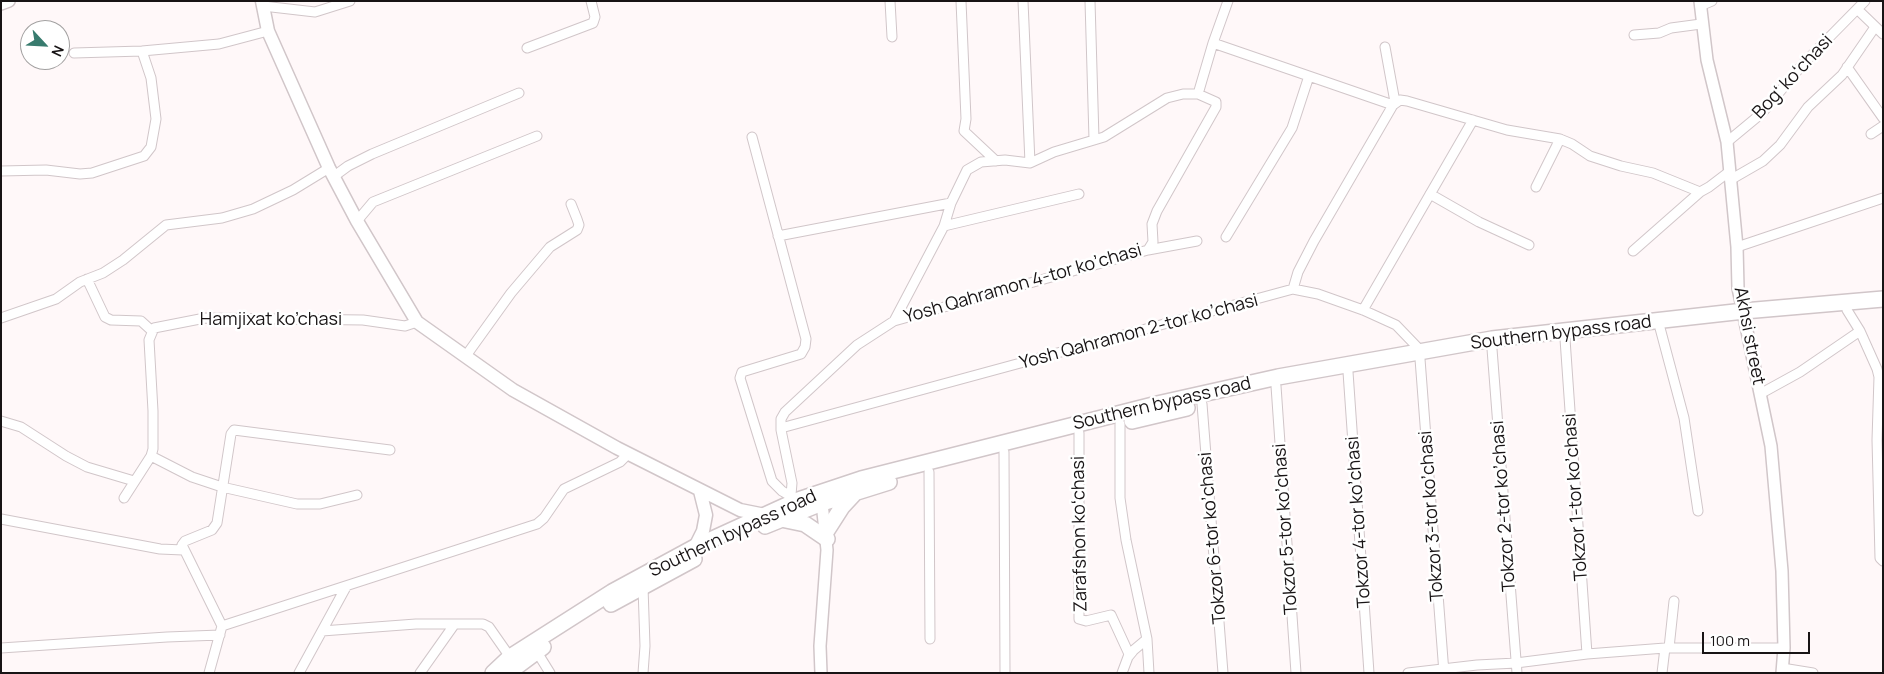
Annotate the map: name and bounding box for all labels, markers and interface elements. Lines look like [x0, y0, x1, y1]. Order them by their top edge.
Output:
north arrow [20, 20, 70, 70]
street label: Bogʻ koʻchasi [1748, 30, 1838, 124]
text: N [47, 43, 69, 60]
street label: Yosh Qahramon 4-tor koʼchasi [902, 240, 1144, 328]
street label: Akhsi street [1729, 285, 1769, 387]
street label: Yosh Qahramon 2-tor koʼchasi [1017, 290, 1261, 374]
street label: Hamjixat ko’chasi [200, 309, 342, 331]
street label: Southern bypass road [1469, 311, 1653, 355]
street label: Southern bypass road [1071, 373, 1253, 435]
street label: Tokzor 1-tor koʼchasi [1559, 412, 1593, 582]
street label: Tokzor 2-tor koʼchasi [1487, 420, 1521, 592]
street label: Tokzor 3-tor koʼchasi [1415, 430, 1449, 602]
street label: Tokzor 4-tor koʼchasi [1342, 436, 1376, 608]
street label: Tokzor 5-tor koʼchasi [1269, 443, 1303, 615]
street label: Tokzor 6-tor koʼchasi [1195, 451, 1231, 625]
street label: Zarafshon koʻchasi [1068, 456, 1092, 612]
street label: Southern bypass road [646, 486, 820, 582]
scale bar [1704, 622, 1812, 654]
text: 100 m [1710, 630, 1750, 651]

